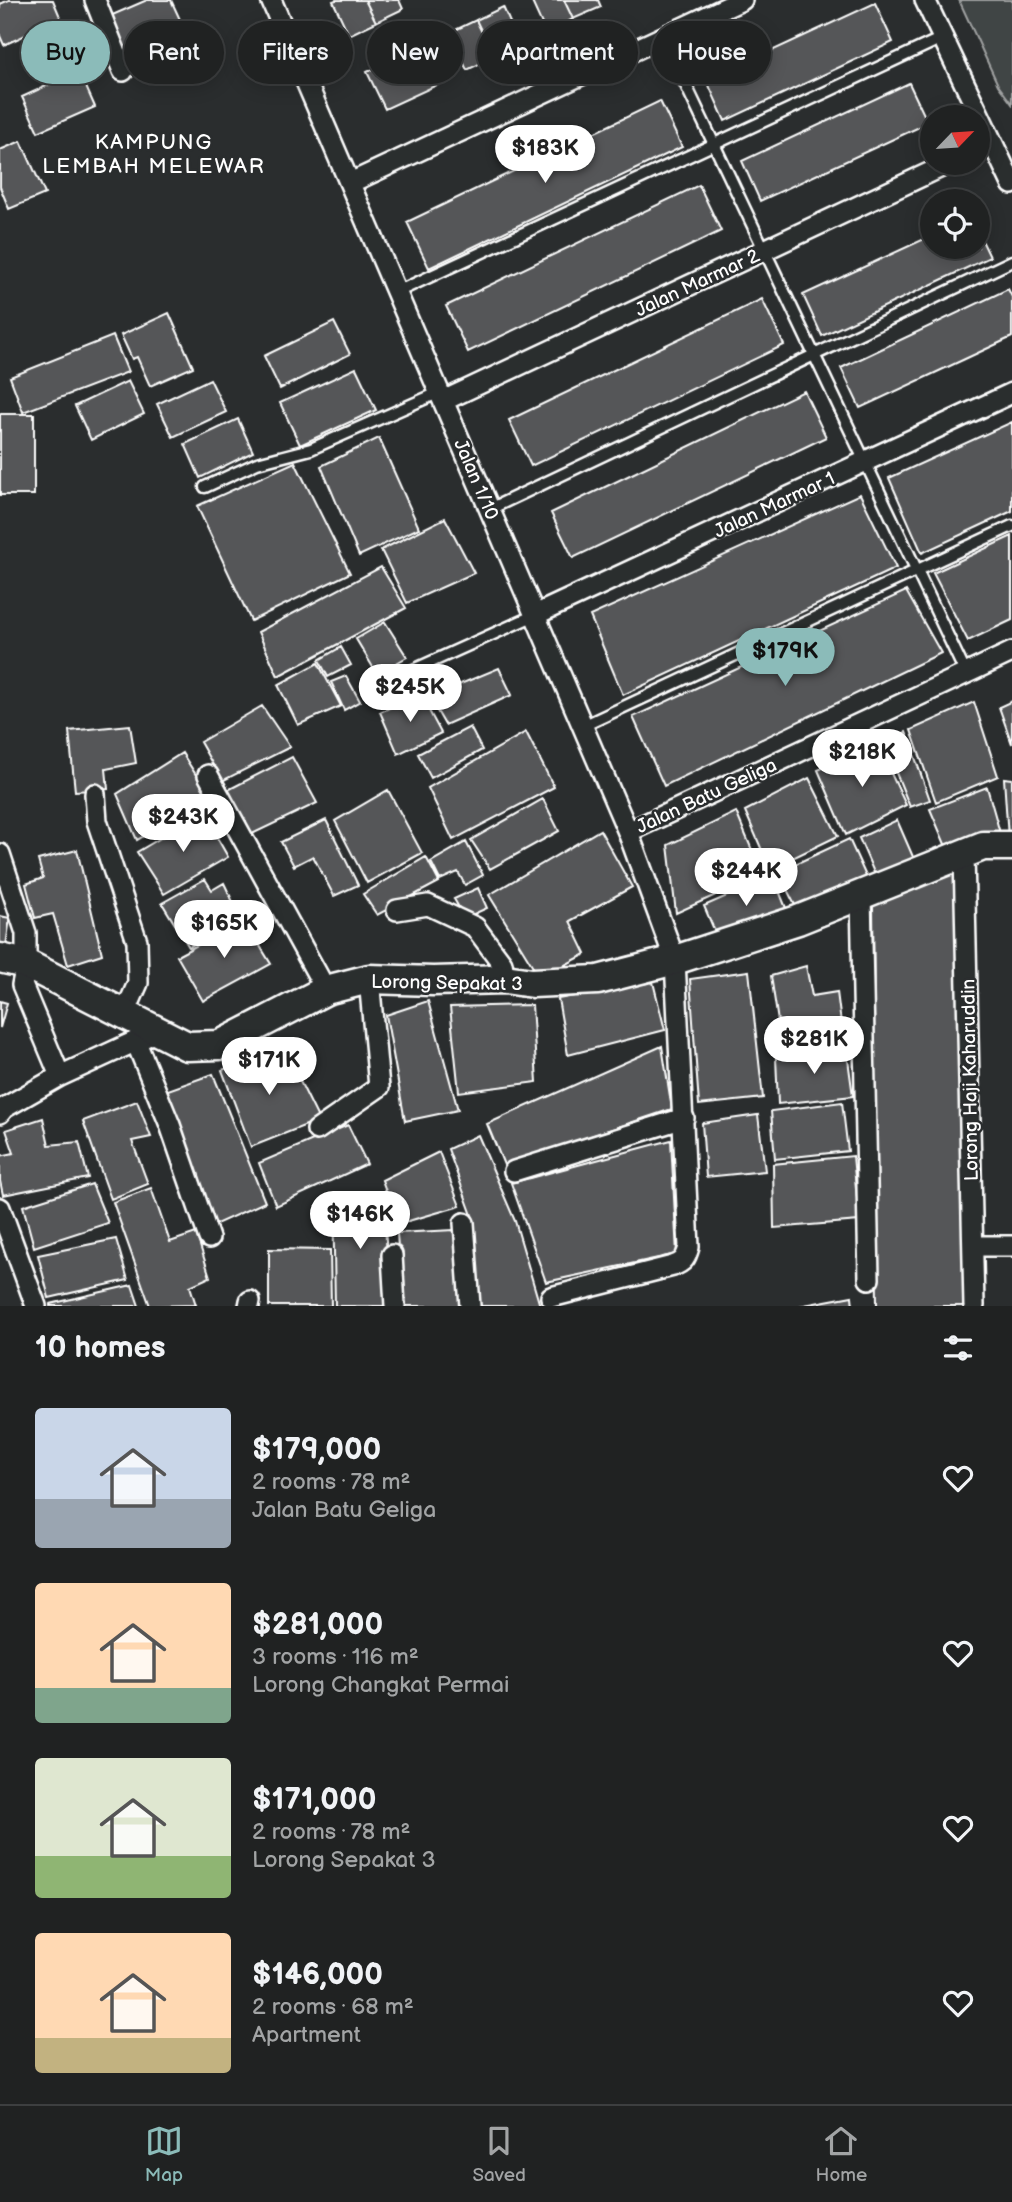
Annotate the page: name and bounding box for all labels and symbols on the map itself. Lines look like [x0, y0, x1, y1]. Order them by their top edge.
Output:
north arrow [920, 105, 990, 175]
pin: $183K [496, 125, 594, 185]
district label: KAMPUNG LEMBAH MELEWAR [42, 130, 266, 179]
street label: Jalan Marmar 2 [632, 244, 764, 322]
street label: Jalan 1/10 [448, 436, 503, 523]
street label: Jalan Marmar 1 [710, 467, 839, 543]
pin: $179K [736, 628, 834, 688]
pin: $245K [361, 664, 459, 724]
pin: $218K [813, 730, 911, 789]
street label: Jalan Batu Geliga [633, 754, 780, 839]
pin: $243K [134, 794, 232, 854]
pin: $244K [697, 848, 795, 908]
pin: $165K [175, 900, 273, 960]
street label: Lorong Sepakat 3 [371, 971, 523, 996]
street label: Lorong Haji Kaharuddin [957, 979, 984, 1181]
pin: $281K [765, 1016, 863, 1076]
pin: $171K [220, 1038, 318, 1097]
pin: $146K [311, 1192, 409, 1251]

